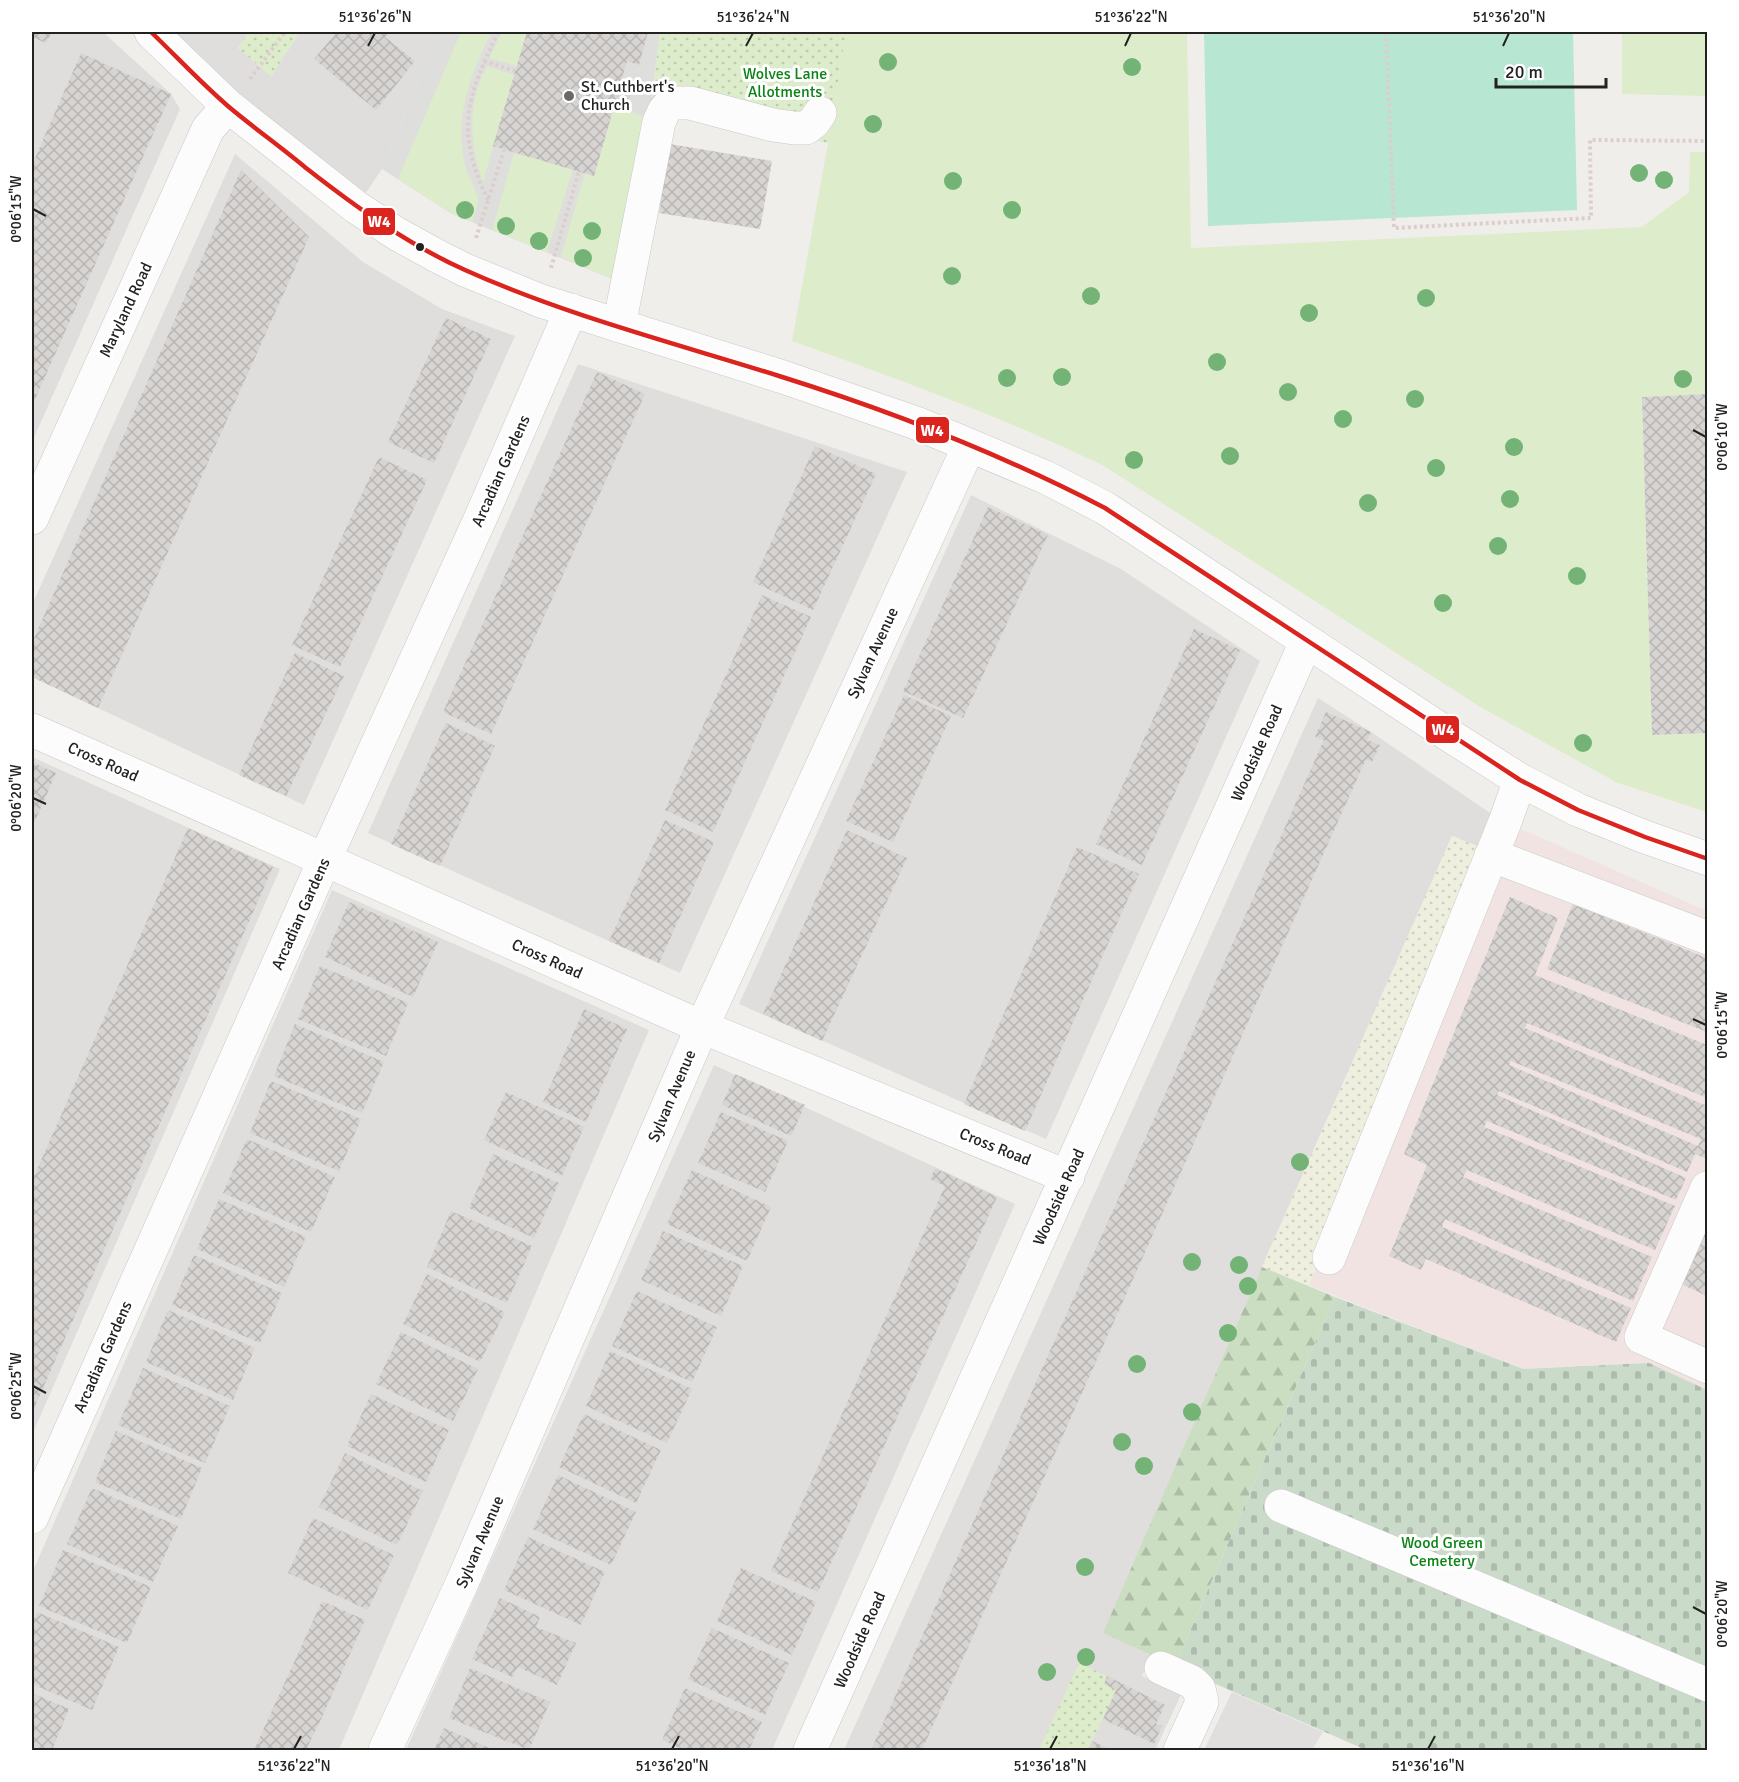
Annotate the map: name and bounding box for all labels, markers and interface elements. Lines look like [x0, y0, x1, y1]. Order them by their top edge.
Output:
text: 51°36'26"N [338, 8, 412, 26]
text: 51°36'24"N [716, 8, 790, 26]
text: 51°36'22"N [1094, 8, 1168, 26]
text: 51°36'20"N [1472, 8, 1546, 26]
scale bar [1496, 51, 1606, 89]
text: 20 m [1505, 61, 1543, 83]
park label: Wolves Lane Allotments [743, 64, 827, 102]
place label: St. Cuthbert's Church [581, 77, 674, 115]
marker: St. Cuthbert's Church [562, 89, 576, 103]
text: 0°06'15"W [7, 175, 25, 243]
line badge: W4 [362, 207, 396, 236]
text: W4 [367, 212, 391, 232]
unlabelled marker [414, 241, 426, 253]
street label: Maryland Road [95, 259, 157, 361]
text: 0°06'10"W [1713, 403, 1731, 471]
street label: Arcadian Gardens [467, 412, 535, 530]
line badge: W4 [915, 416, 950, 444]
text: W4 [920, 421, 944, 441]
street label: Sylvan Avenue [843, 604, 903, 702]
street label: Woodside Road [1227, 702, 1287, 804]
line badge: W4 [1425, 715, 1460, 744]
text: W4 [1431, 720, 1455, 740]
street label: Cross Road [65, 738, 141, 786]
text: 0°06'20"W [7, 764, 25, 832]
street label: Arcadian Gardens [267, 855, 335, 973]
street label: Cross Road [509, 935, 585, 983]
text: 0°06'15"W [1713, 991, 1731, 1059]
street label: Sylvan Avenue [644, 1047, 700, 1145]
street label: Cross Road [956, 1124, 1034, 1170]
street label: Woodside Road [1029, 1146, 1089, 1248]
street label: Arcadian Gardens [69, 1298, 137, 1416]
text: 0°06'25"W [7, 1352, 25, 1420]
street label: Sylvan Avenue [452, 1493, 508, 1591]
park label: Wood Green Cemetery [1401, 1533, 1483, 1571]
text: 0°06'20"W [1713, 1580, 1731, 1648]
street label: Woodside Road [830, 1589, 890, 1691]
text: 51°36'22"N [257, 1757, 331, 1775]
text: 51°36'20"N [635, 1757, 709, 1775]
text: 51°36'18"N [1013, 1757, 1087, 1775]
text: 51°36'16"N [1391, 1757, 1465, 1775]

